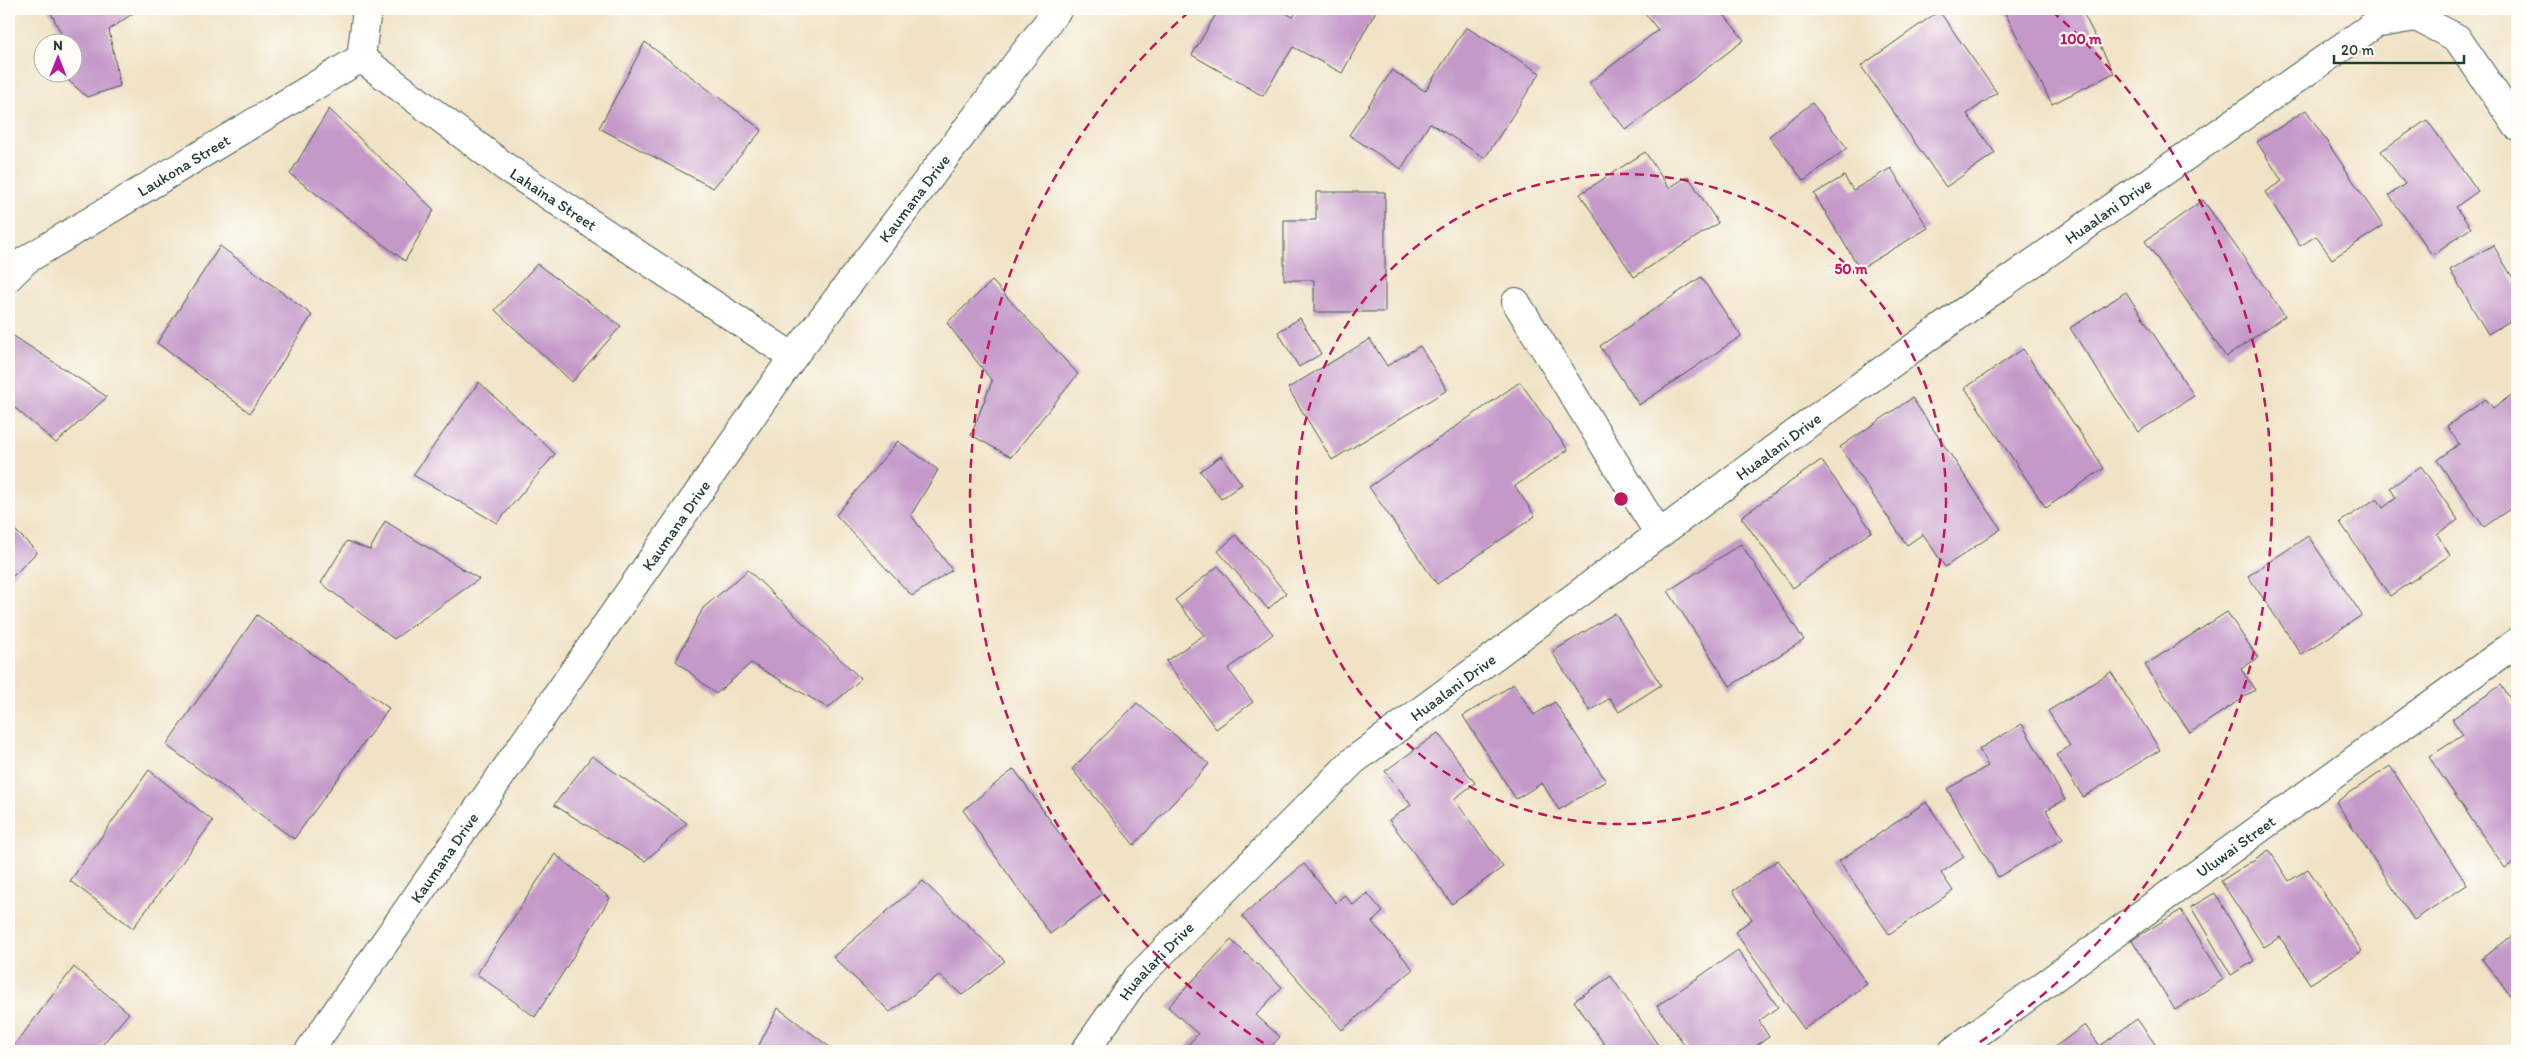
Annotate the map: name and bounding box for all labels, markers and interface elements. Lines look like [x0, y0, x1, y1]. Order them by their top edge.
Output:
text: 100 m [2060, 30, 2102, 48]
north arrow [32, 32, 82, 82]
scale bar [2334, 32, 2464, 64]
text: N [53, 37, 63, 54]
text: 20 m [2341, 41, 2375, 59]
street label: Laukona Street [134, 130, 233, 200]
street label: Kaumana Drive [874, 150, 954, 246]
street label: Lahaina Street [507, 163, 601, 234]
street label: Huaalani Drive [2061, 174, 2155, 248]
text: 50 m [1834, 260, 1868, 278]
street label: Huaalani Drive [1732, 408, 1825, 484]
street label: Kaumana Drive [638, 476, 714, 574]
centre of rings [1612, 490, 1630, 508]
street label: Huaalani Drive [1406, 649, 1499, 725]
street label: Kaumana Drive [406, 808, 482, 906]
street label: Uluwai Street [2192, 811, 2279, 881]
street label: Huaalani Drive [1114, 917, 1197, 1004]

